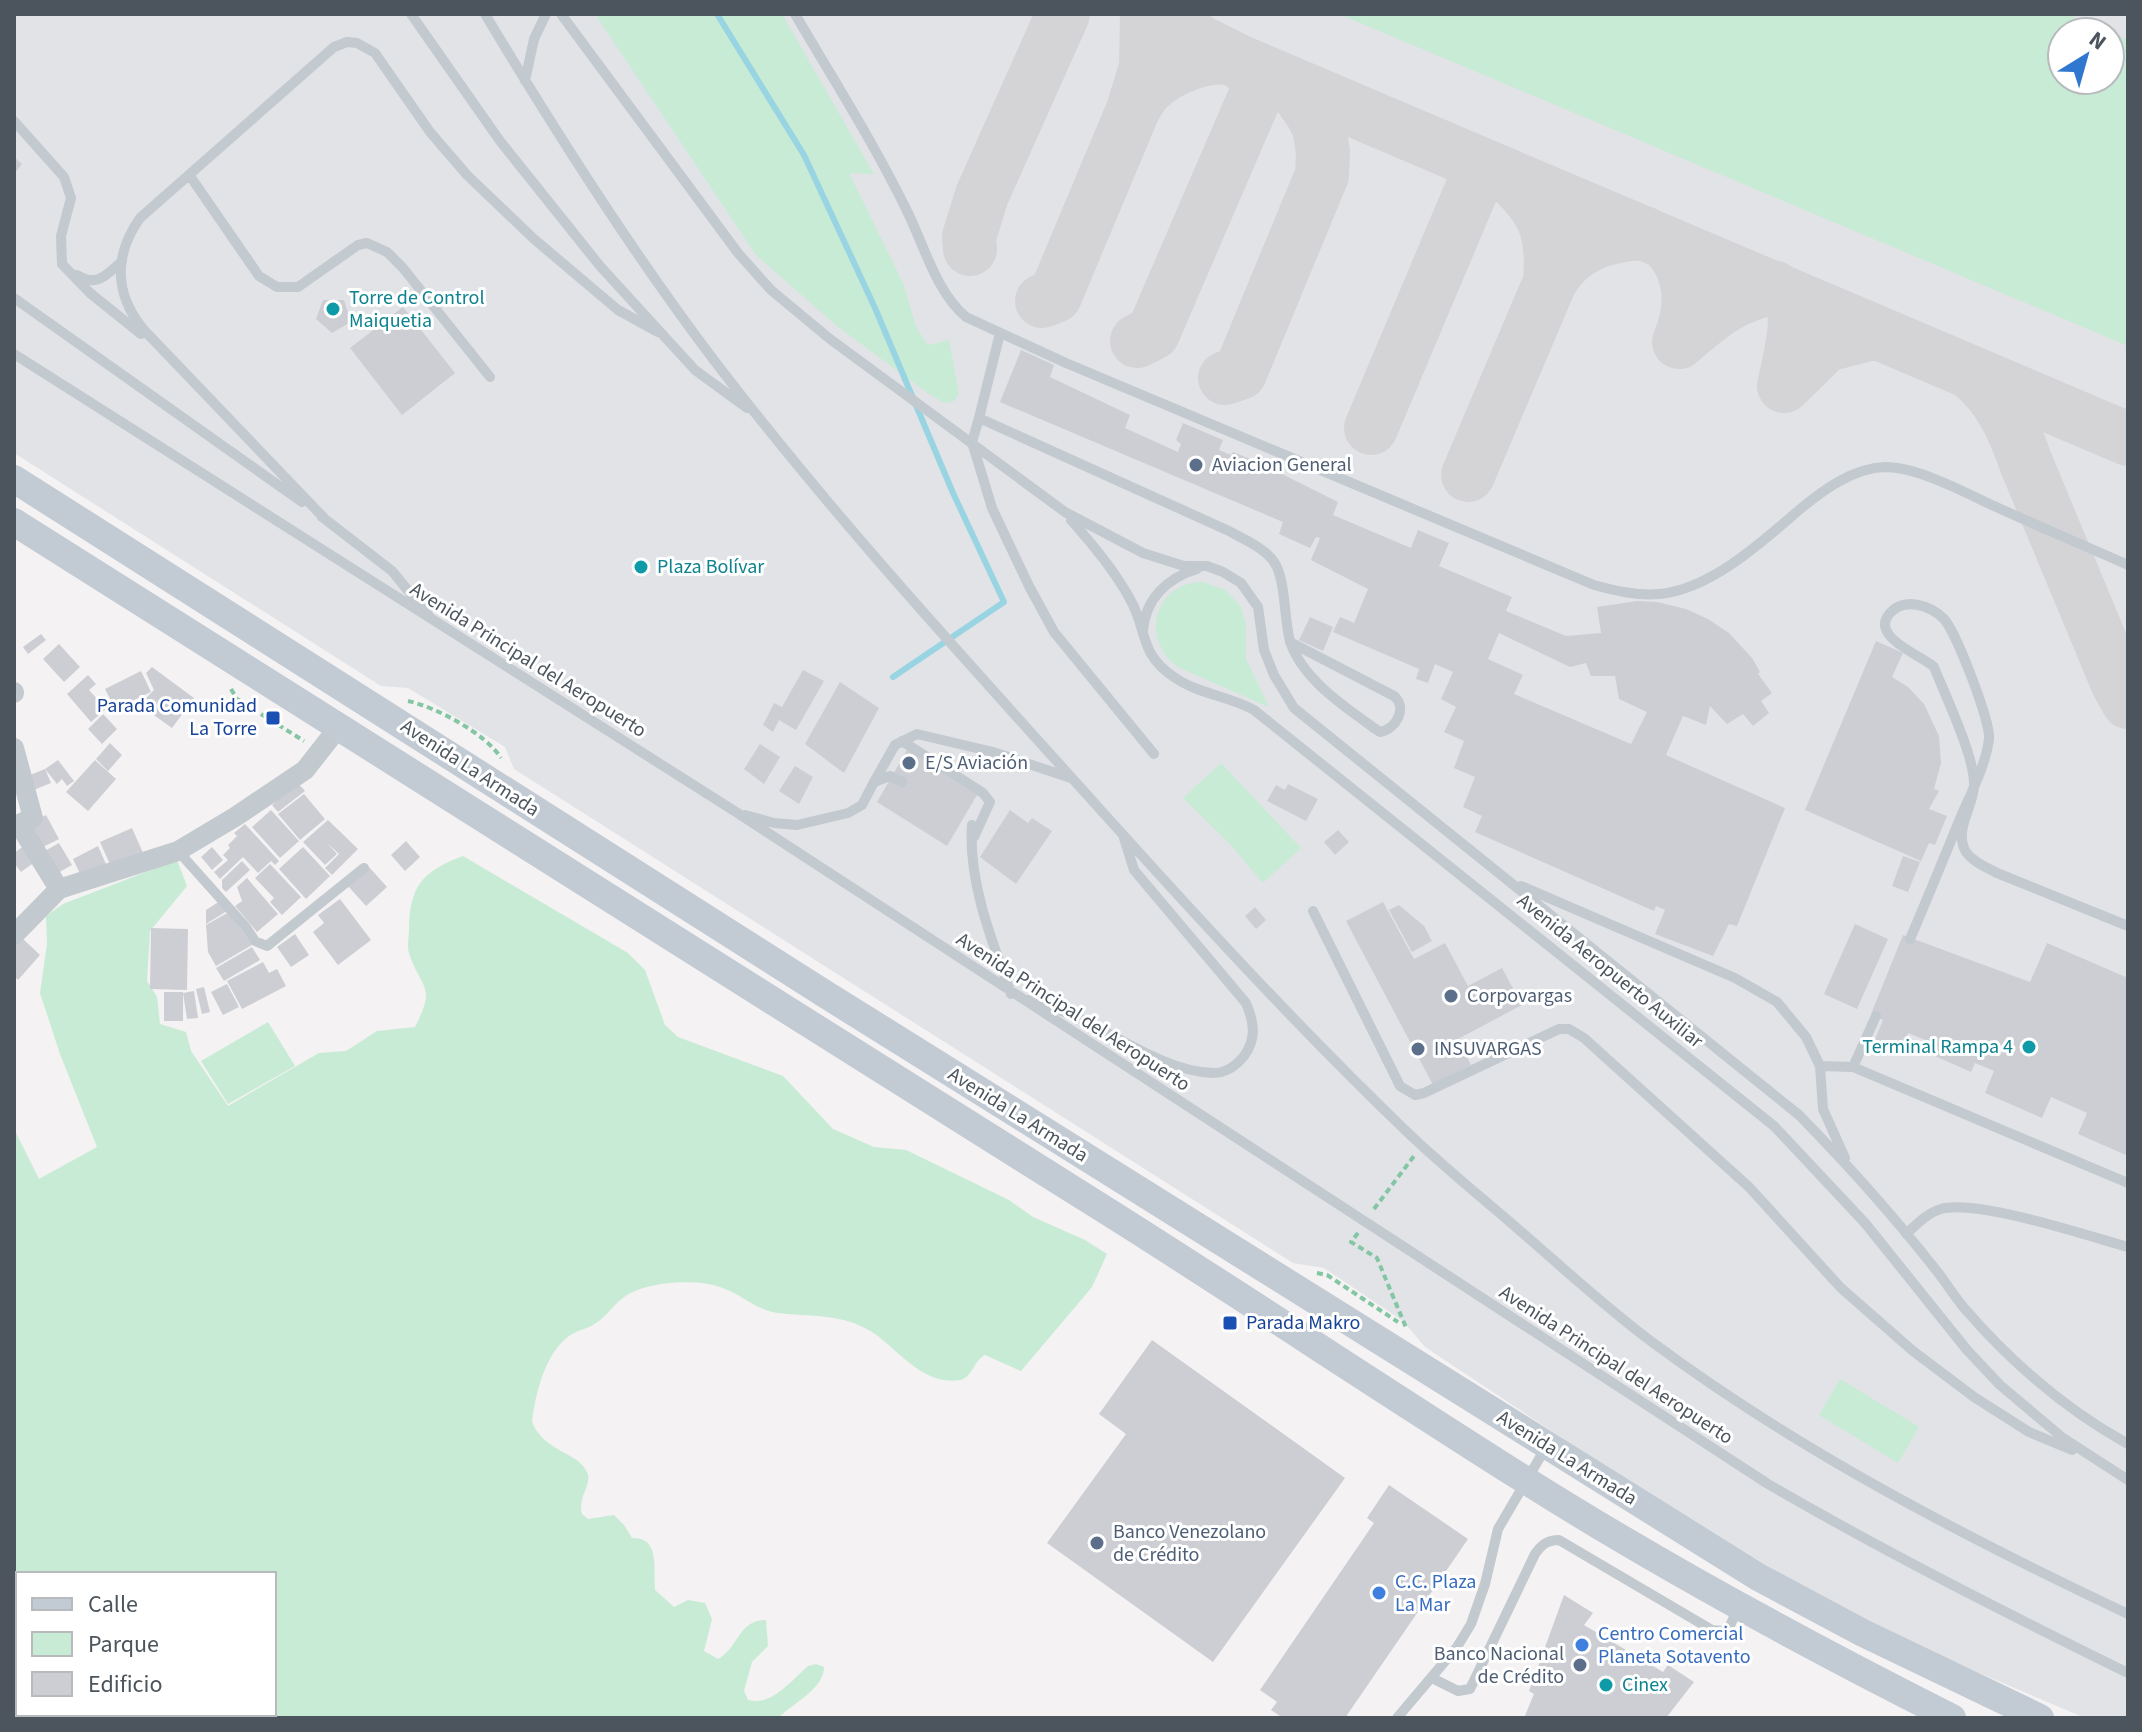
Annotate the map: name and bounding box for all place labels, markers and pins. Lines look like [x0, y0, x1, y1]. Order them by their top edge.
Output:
place label: Torre de Control Maiquetia [349, 284, 485, 335]
marker: Torre de Control Maiquetia [324, 300, 342, 318]
place label: Aviacion General [1212, 451, 1352, 479]
marker: Aviacion General [1187, 456, 1205, 474]
place label: Plaza Bolívar [657, 553, 764, 581]
marker: Plaza Bolívar [632, 558, 650, 576]
place label: Parada Comunidad La Torre [97, 692, 257, 743]
marker: Parada Comunidad La Torre [264, 709, 282, 727]
place label: E/S Aviación [925, 749, 1028, 777]
marker: E/S Aviación [900, 754, 918, 772]
place label: Corpovargas [1467, 982, 1572, 1010]
marker: Corpovargas [1442, 987, 1460, 1005]
place label: Terminal Rampa 4 [1862, 1033, 2013, 1061]
place label: INSUVARGAS [1434, 1035, 1542, 1063]
marker: Terminal Rampa 4 [2020, 1038, 2038, 1056]
marker: INSUVARGAS [1409, 1040, 1427, 1058]
place label: Parada Makro [1246, 1309, 1360, 1337]
marker: Parada Makro [1221, 1314, 1239, 1332]
place label: Banco Venezolano de Crédito [1113, 1518, 1266, 1569]
marker: Banco Venezolano de Crédito [1088, 1534, 1106, 1552]
place label: C.C. Plaza La Mar [1395, 1568, 1476, 1619]
marker: C.C. Plaza La Mar [1370, 1584, 1388, 1602]
place label: Centro Comercial Planeta Sotavento [1598, 1620, 1751, 1671]
marker: Centro Comercial Planeta Sotavento [1573, 1636, 1591, 1654]
place label: Banco Nacional de Crédito [1434, 1640, 1564, 1691]
marker: Banco Nacional de Crédito [1571, 1656, 1589, 1674]
place label: Cinex [1622, 1671, 1668, 1699]
marker: Cinex [1597, 1676, 1615, 1694]

